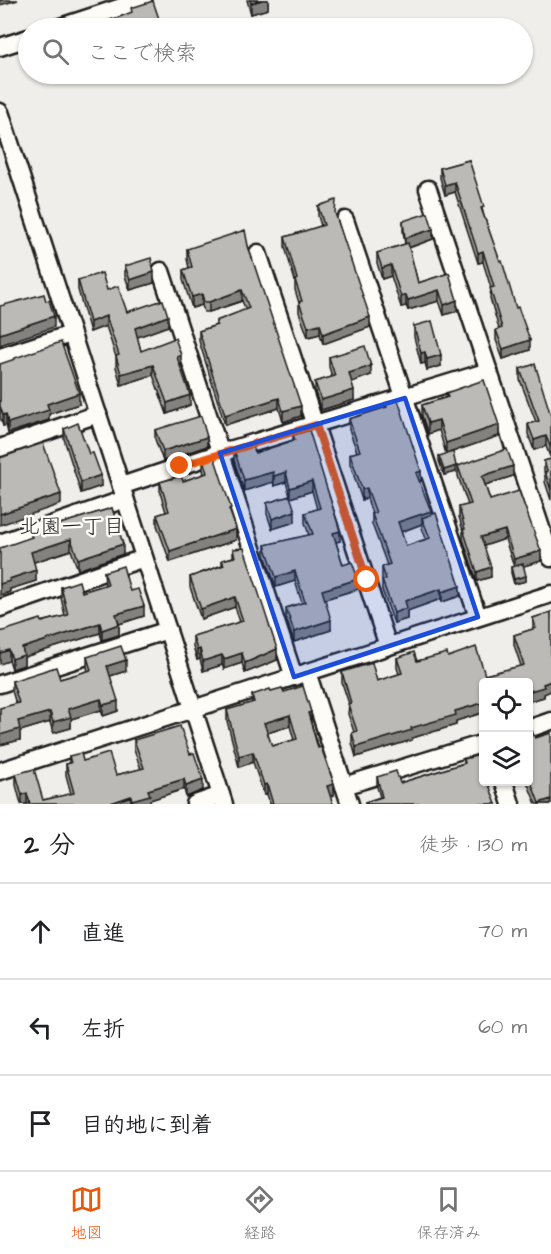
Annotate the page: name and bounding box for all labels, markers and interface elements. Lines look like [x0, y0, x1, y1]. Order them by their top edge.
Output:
search box [18, 18, 533, 84]
icon: search [39, 35, 72, 68]
text: ここで検索 [87, 38, 197, 69]
route end [166, 452, 192, 478]
district label: 北園一丁目 [20, 512, 125, 541]
route start [353, 566, 379, 592]
map controls [479, 678, 533, 786]
button: locate [479, 678, 533, 732]
button: layers [479, 732, 533, 786]
text: 2 分 [24, 827, 75, 863]
text: 徒歩 · 130 m [419, 831, 527, 859]
icon: ahead [24, 915, 57, 948]
text: 70 m [479, 917, 527, 945]
text: 直進 [81, 918, 125, 949]
icon: left [24, 1011, 57, 1044]
text: 60 m [478, 1013, 527, 1041]
text: 左折 [81, 1014, 125, 1045]
icon: arrive [24, 1107, 57, 1140]
text: 目的地に到着 [81, 1110, 213, 1141]
tab: 地図 [70, 1183, 103, 1244]
tab: 経路 [243, 1183, 276, 1244]
tab: 保存済み [417, 1183, 481, 1244]

